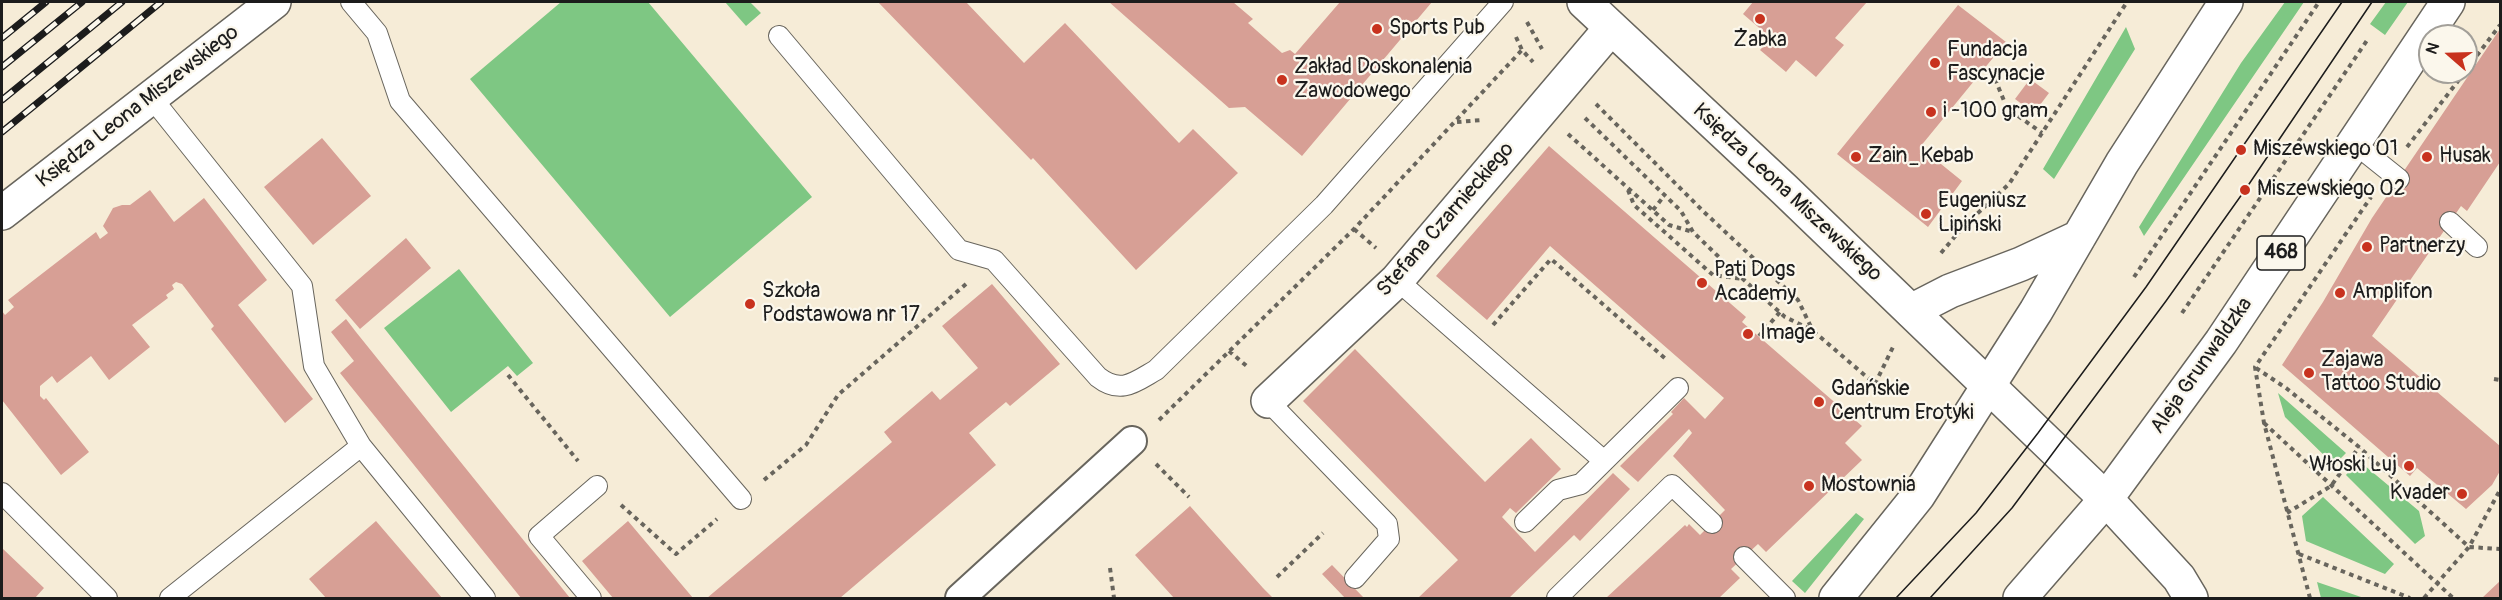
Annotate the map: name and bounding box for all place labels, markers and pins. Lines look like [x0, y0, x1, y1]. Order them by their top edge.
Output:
marker: Żabka [1753, 12, 1767, 26]
place label: Sports Pub [1389, 16, 1485, 42]
marker: Sports Pub [1370, 22, 1384, 36]
place label: Żabka [1733, 28, 1787, 54]
place label: Fundacja Fascynacje [1947, 38, 2045, 88]
place label: Zakład Doskonalenia Zawodowego [1294, 55, 1472, 105]
marker: Fundacja Fascynacje [1928, 56, 1942, 70]
marker: Zakład Doskonalenia Zawodowego [1275, 73, 1289, 87]
place label: i -100 gram [1943, 99, 2048, 125]
marker: i -100 gram [1924, 105, 1938, 119]
place label: Miszewskiego 01 [2253, 137, 2398, 163]
marker: Miszewskiego 01 [2234, 143, 2248, 157]
place label: Zain_Kebab [1868, 144, 1974, 170]
place label: Husak [2439, 144, 2491, 170]
marker: Zain_Kebab [1849, 150, 1863, 164]
marker: Husak [2420, 150, 2434, 164]
place label: Miszewskiego 02 [2257, 177, 2405, 203]
marker: Miszewskiego 02 [2238, 183, 2252, 197]
place label: Eugeniusz Lipiński [1938, 189, 2026, 239]
marker: Eugeniusz Lipiński [1919, 207, 1933, 221]
place label: Partnerzy [2379, 234, 2465, 260]
marker: Partnerzy [2360, 240, 2374, 254]
place label: Pati Dogs Academy [1714, 258, 1796, 308]
marker: Pati Dogs Academy [1695, 276, 1709, 290]
place label: Szkoła Podstawowa nr 17 [762, 279, 920, 329]
place label: Amplifon [2352, 280, 2433, 306]
marker: Amplifon [2333, 286, 2347, 300]
marker: Szkoła Podstawowa nr 17 [743, 297, 757, 311]
place label: Image [1760, 321, 1815, 347]
marker: Image [1741, 327, 1755, 341]
place label: Zajawa Tattoo Studio [2321, 348, 2441, 398]
marker: Zajawa Tattoo Studio [2302, 366, 2316, 380]
place label: Gdańskie Centrum Erotyki [1831, 377, 1974, 427]
marker: Gdańskie Centrum Erotyki [1812, 395, 1826, 409]
place label: Włoski Luj [2309, 453, 2397, 479]
marker: Włoski Luj [2402, 459, 2416, 473]
place label: Mostownia [1821, 473, 1916, 499]
marker: Mostownia [1802, 479, 1816, 493]
place label: Kvader [2390, 481, 2450, 507]
marker: Kvader [2455, 487, 2469, 501]

